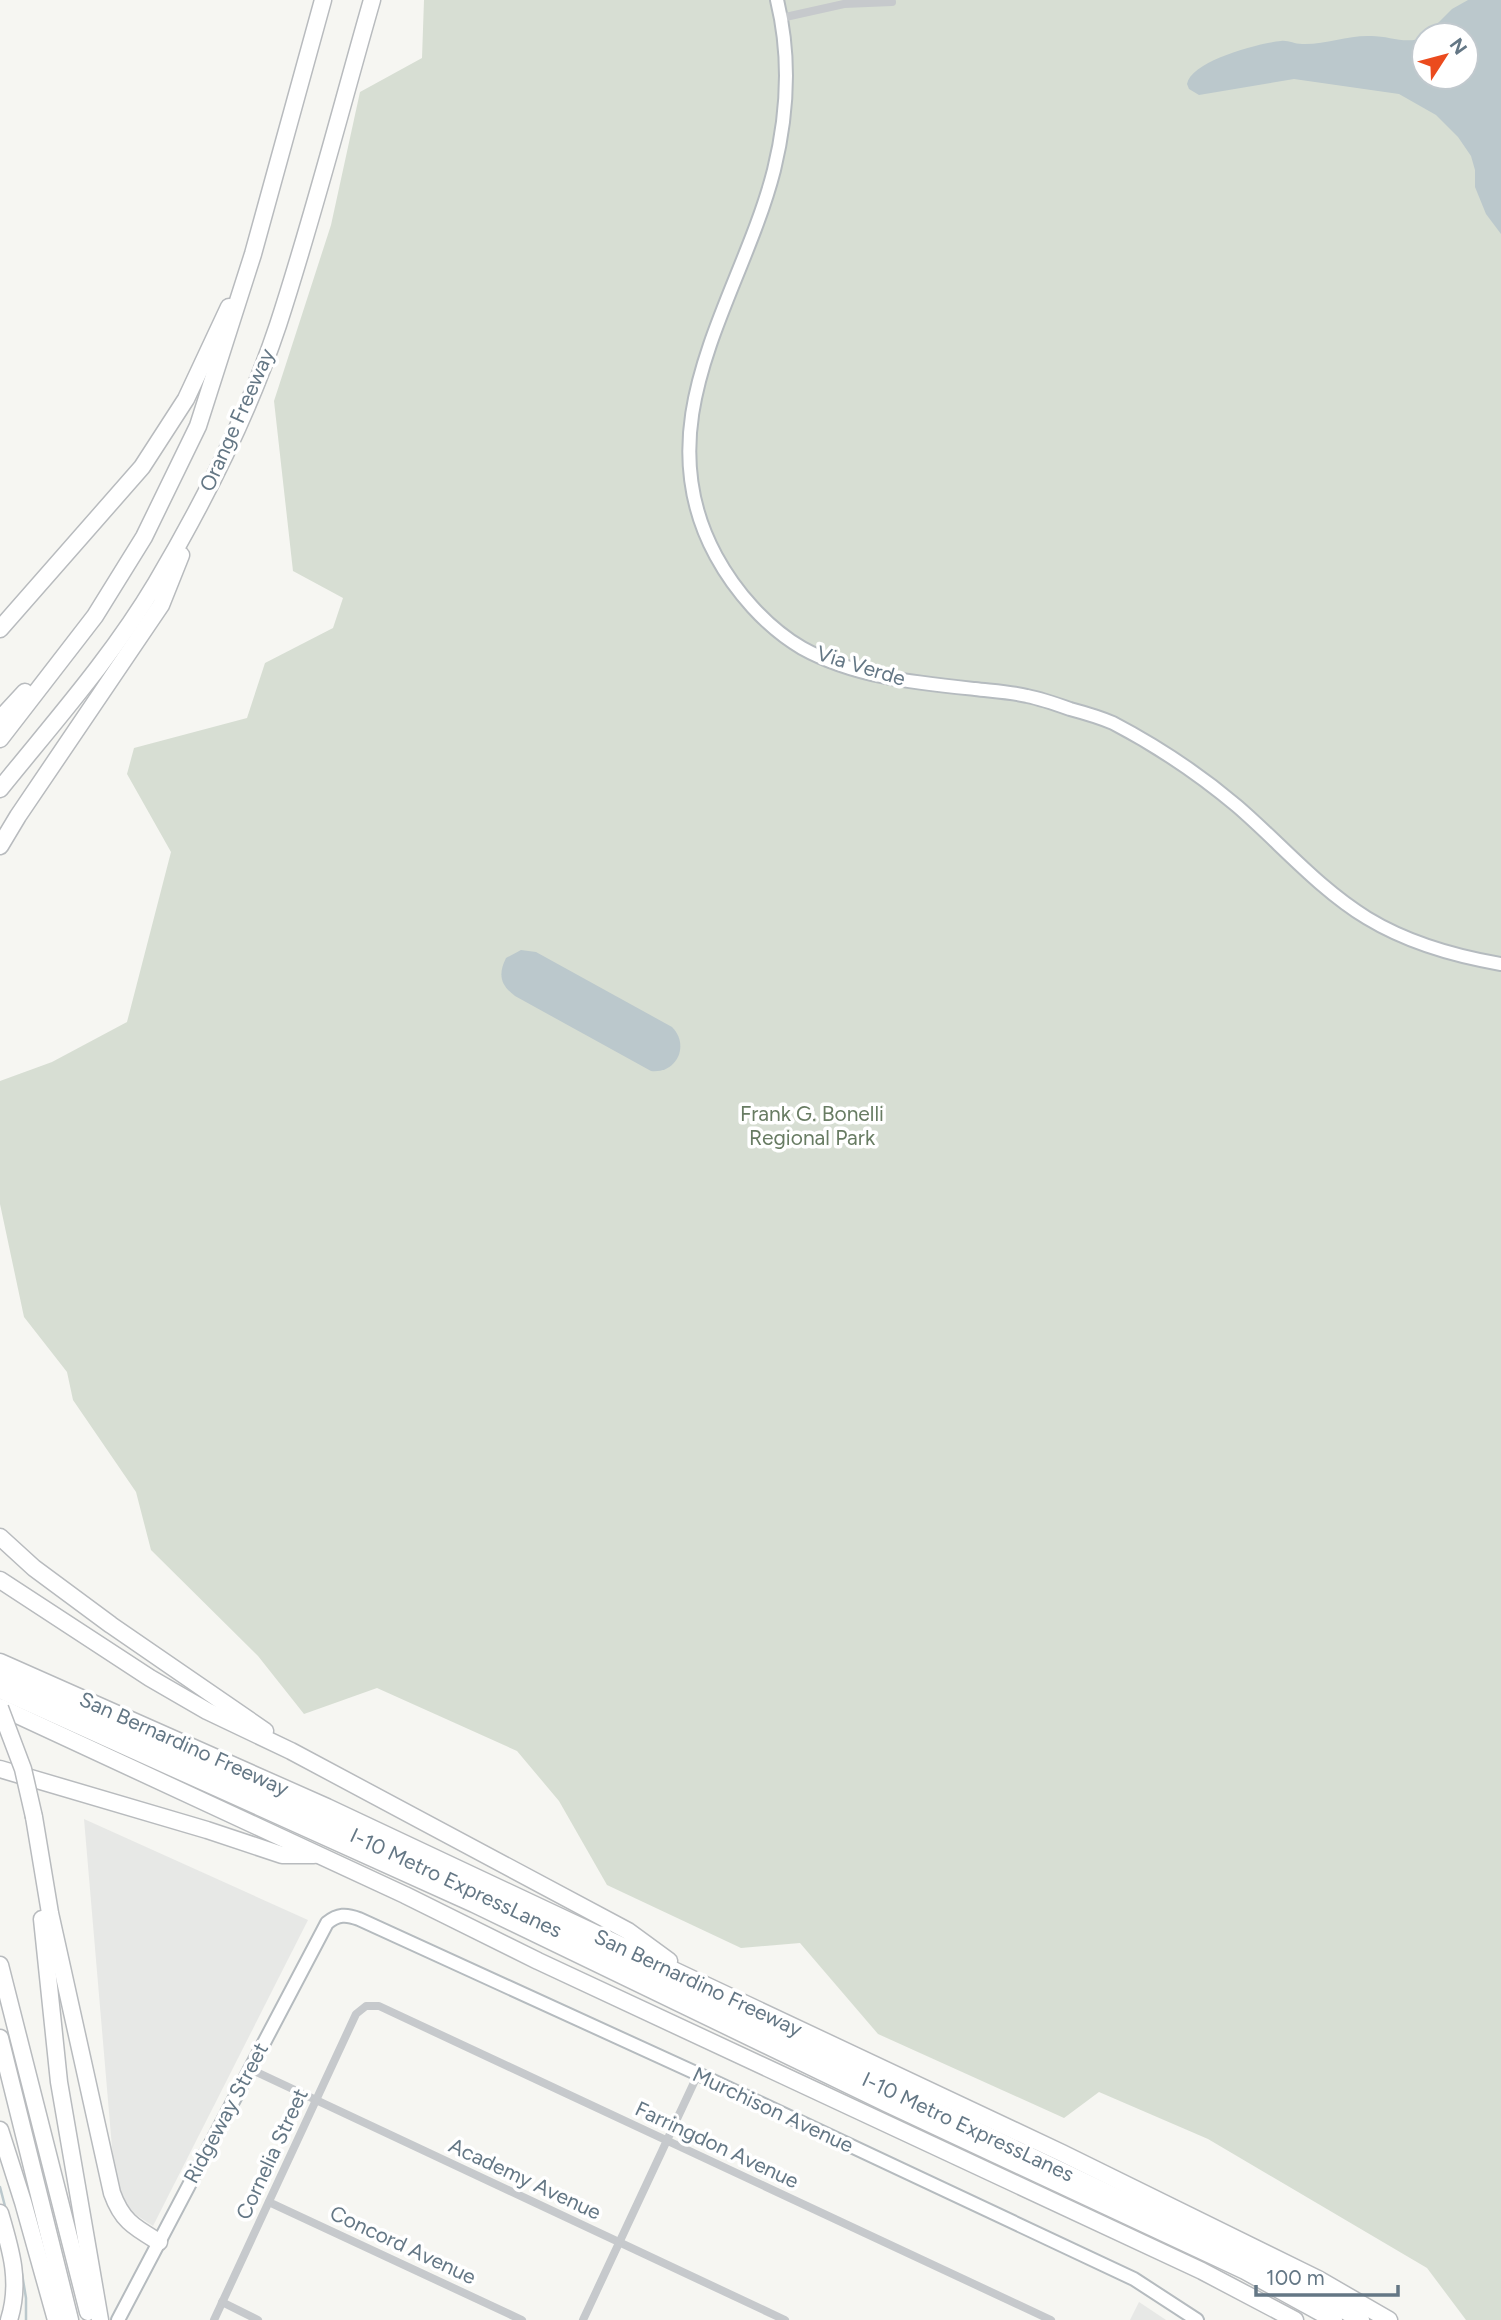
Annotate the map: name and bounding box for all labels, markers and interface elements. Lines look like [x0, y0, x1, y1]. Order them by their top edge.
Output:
north arrow [1410, 21, 1480, 91]
text: N [1445, 34, 1472, 59]
street label: Orange Freeway [194, 345, 279, 495]
street label: Via Verde [814, 640, 908, 691]
park label: Frank G. Bonelli Regional Park [740, 1101, 884, 1150]
street label: San Bernardino Freeway [76, 1686, 293, 1801]
street label: I-10 Metro ExpressLanes [346, 1822, 566, 1943]
street label: San Bernardino Freeway [590, 1923, 806, 2042]
street label: Ridgeway Street [178, 2038, 273, 2187]
street label: Murchison Avenue [689, 2061, 858, 2158]
street label: I-10 Metro ExpressLanes [858, 2066, 1078, 2187]
street label: Cornelia Street [230, 2084, 313, 2223]
street label: Farringdon Avenue [631, 2096, 803, 2193]
street label: Academy Avenue [445, 2132, 605, 2225]
street label: Concord Avenue [326, 2200, 480, 2289]
scale bar [1256, 2254, 1398, 2298]
text: 100 m [1266, 2265, 1325, 2290]

